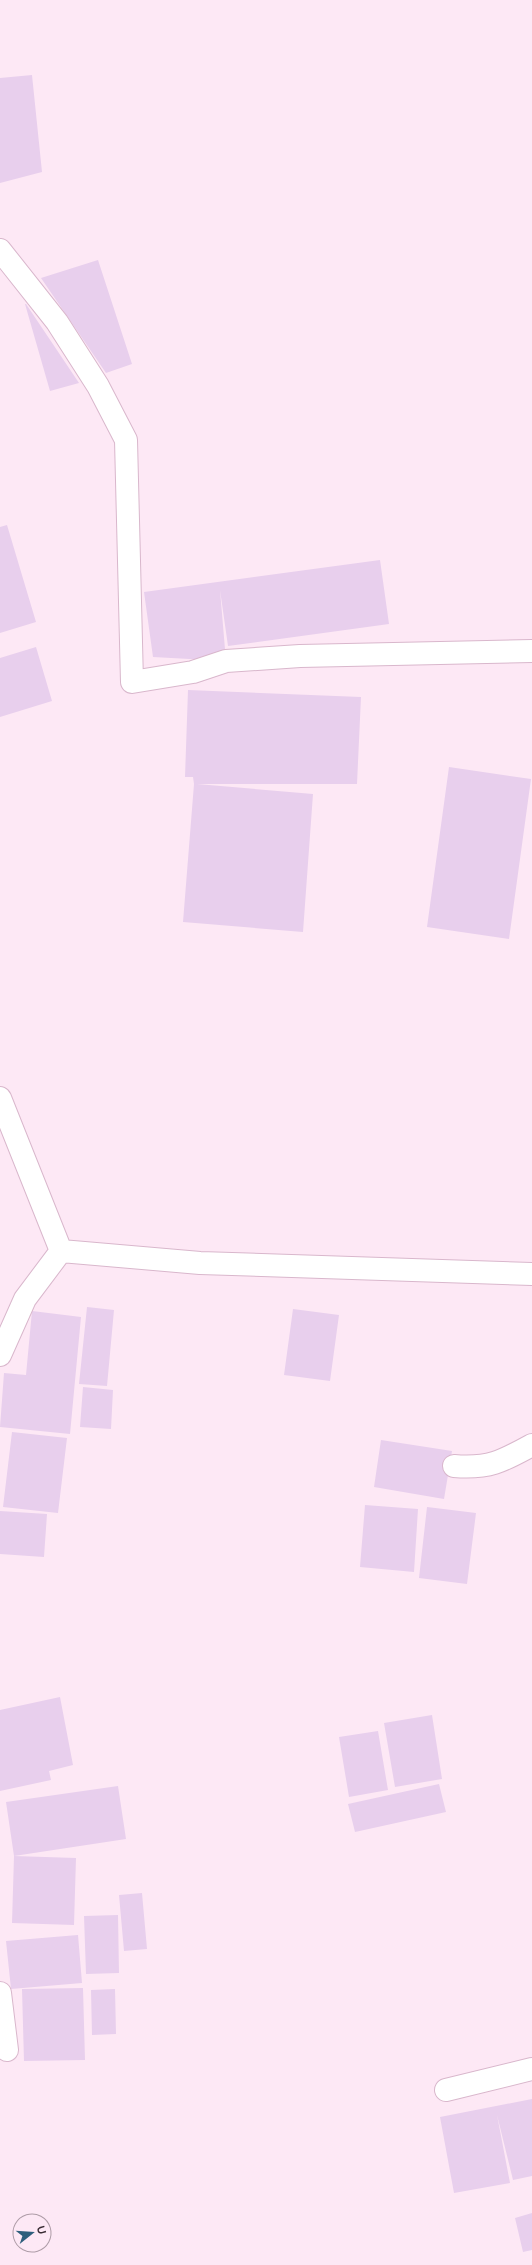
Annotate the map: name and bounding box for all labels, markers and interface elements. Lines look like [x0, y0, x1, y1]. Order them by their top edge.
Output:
north arrow [12, 2213, 52, 2253]
text: U [34, 2224, 49, 2236]

